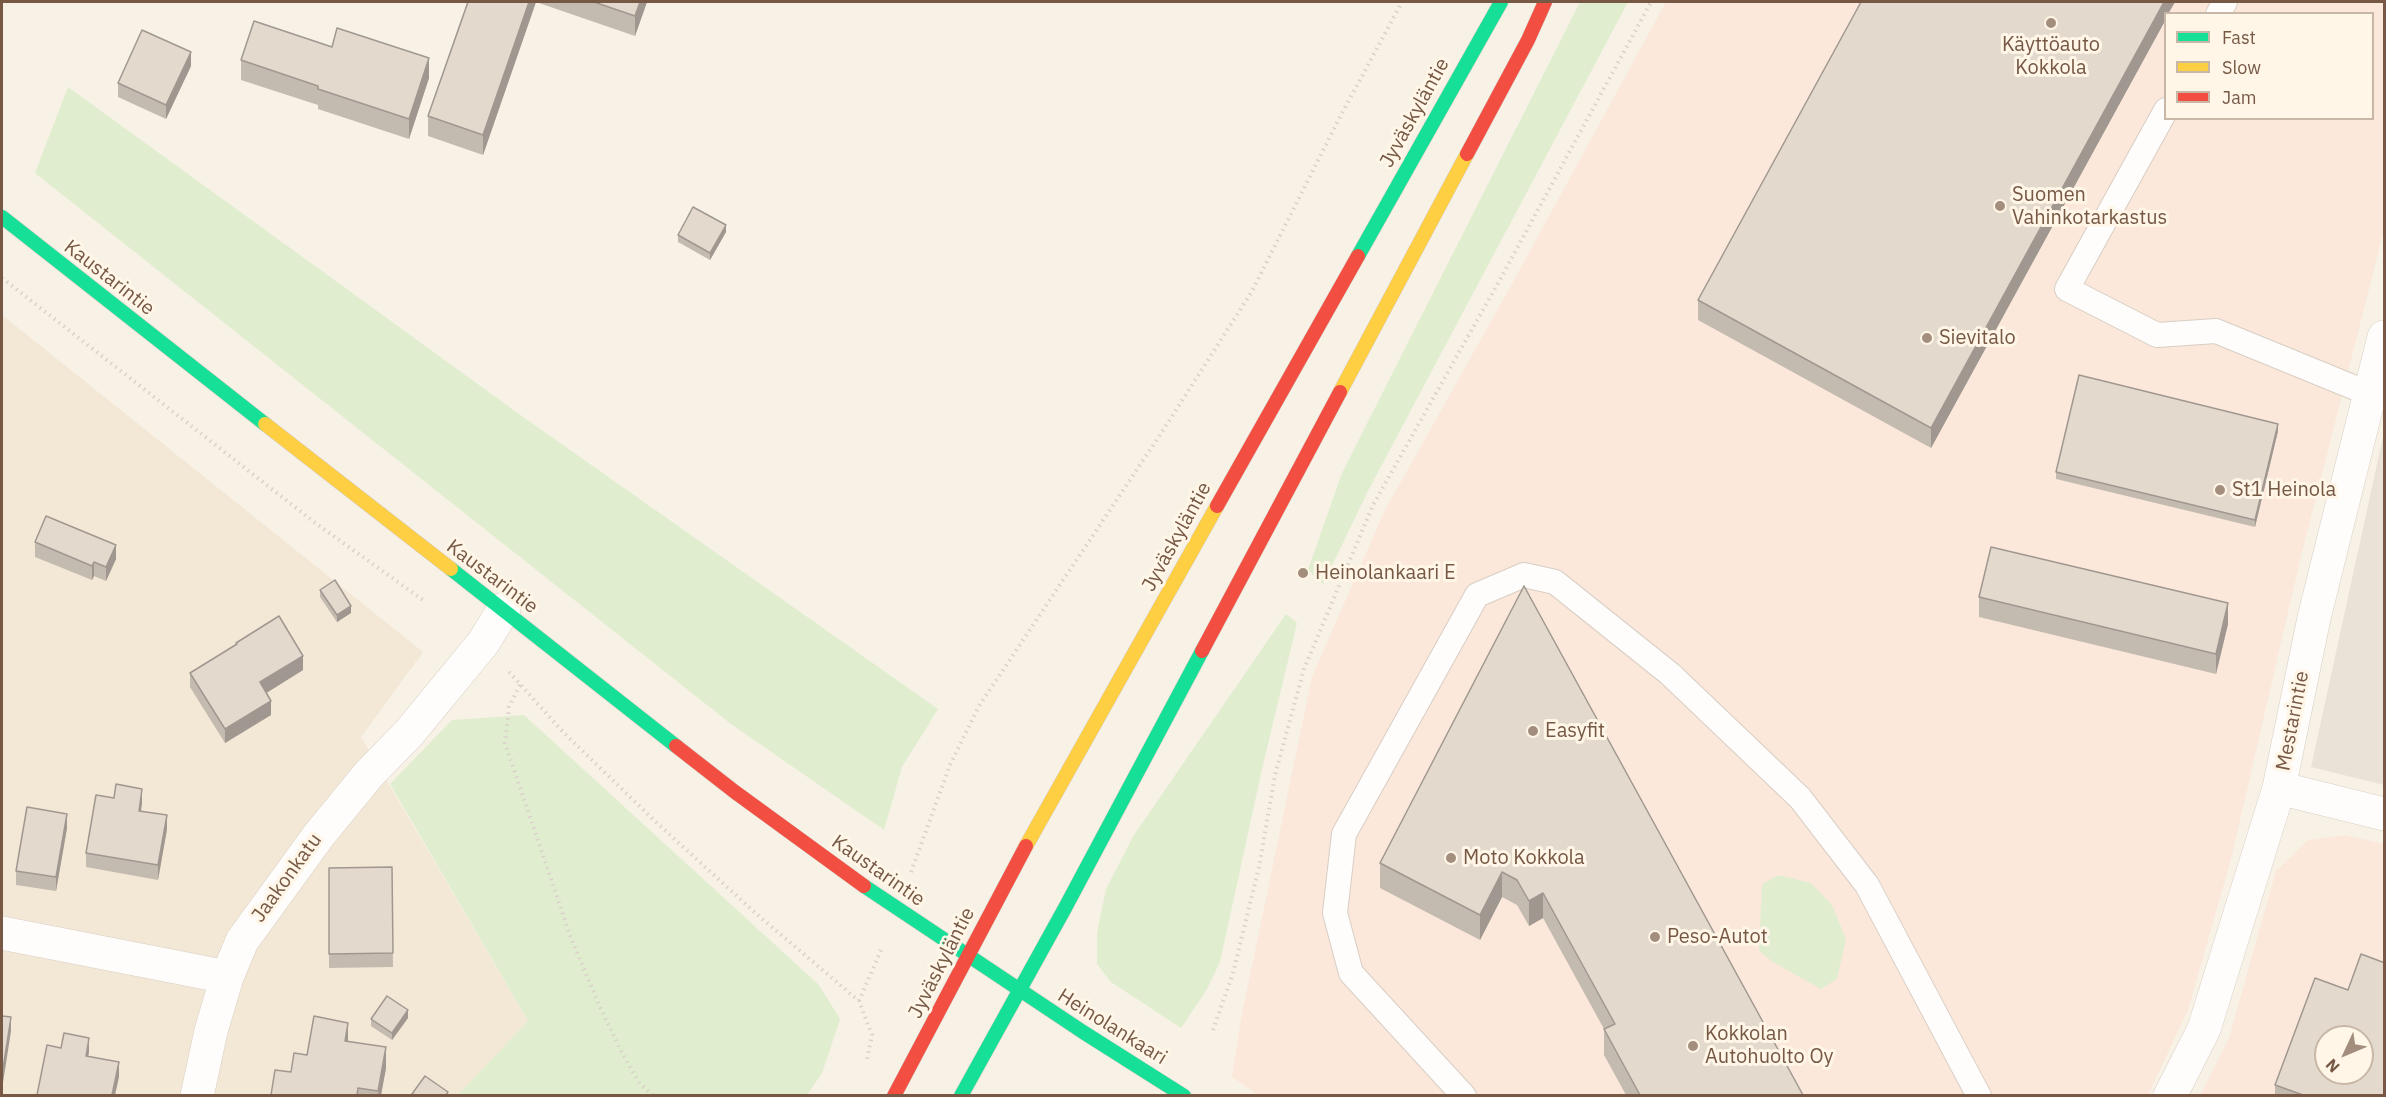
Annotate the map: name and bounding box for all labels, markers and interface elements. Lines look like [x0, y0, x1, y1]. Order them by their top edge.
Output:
legend [2164, 12, 2374, 120]
marker: Käyttöauto Kokkola [2044, 16, 2058, 30]
text: Fast [2222, 26, 2256, 49]
place label: Käyttöauto Kokkola [2002, 33, 2100, 80]
street label: Jyväskyläntie [1375, 54, 1455, 172]
text: Slow [2222, 56, 2261, 79]
text: Jam [2222, 86, 2257, 109]
place label: Suomen Vahinkotarkastus [2012, 183, 2167, 230]
marker: Suomen Vahinkotarkastus [1993, 199, 2007, 213]
street label: Kaustarintie [59, 235, 159, 321]
place label: Sievitalo [1939, 326, 2016, 350]
marker: Sievitalo [1920, 331, 1934, 345]
street label: Jyväskyläntie [1137, 478, 1217, 596]
place label: St1 Heinola [2232, 478, 2336, 502]
marker: St1 Heinola [2213, 483, 2227, 497]
street label: Kaustarintie [441, 535, 543, 619]
place label: Heinolankaari E [1315, 561, 1456, 585]
marker: Heinolankaari E [1296, 566, 1310, 580]
street label: Mestarintie [2272, 669, 2314, 773]
place label: Easyfit [1545, 719, 1605, 743]
marker: Easyfit [1526, 724, 1540, 738]
street label: Jaakonkatu [247, 829, 327, 927]
street label: Kaustarintie [827, 830, 929, 912]
place label: Moto Kokkola [1463, 846, 1585, 870]
marker: Moto Kokkola [1444, 851, 1458, 865]
street label: Jyväskyläntie [904, 904, 980, 1022]
place label: Peso-Autot [1667, 925, 1768, 949]
marker: Peso-Autot [1648, 930, 1662, 944]
street label: Heinolankaari [1053, 984, 1171, 1070]
place label: Kokkolan Autohuolto Oy [1705, 1022, 1834, 1069]
north arrow [2314, 1025, 2374, 1085]
marker: Kokkolan Autohuolto Oy [1686, 1039, 1700, 1053]
text: N [2321, 1055, 2344, 1077]

